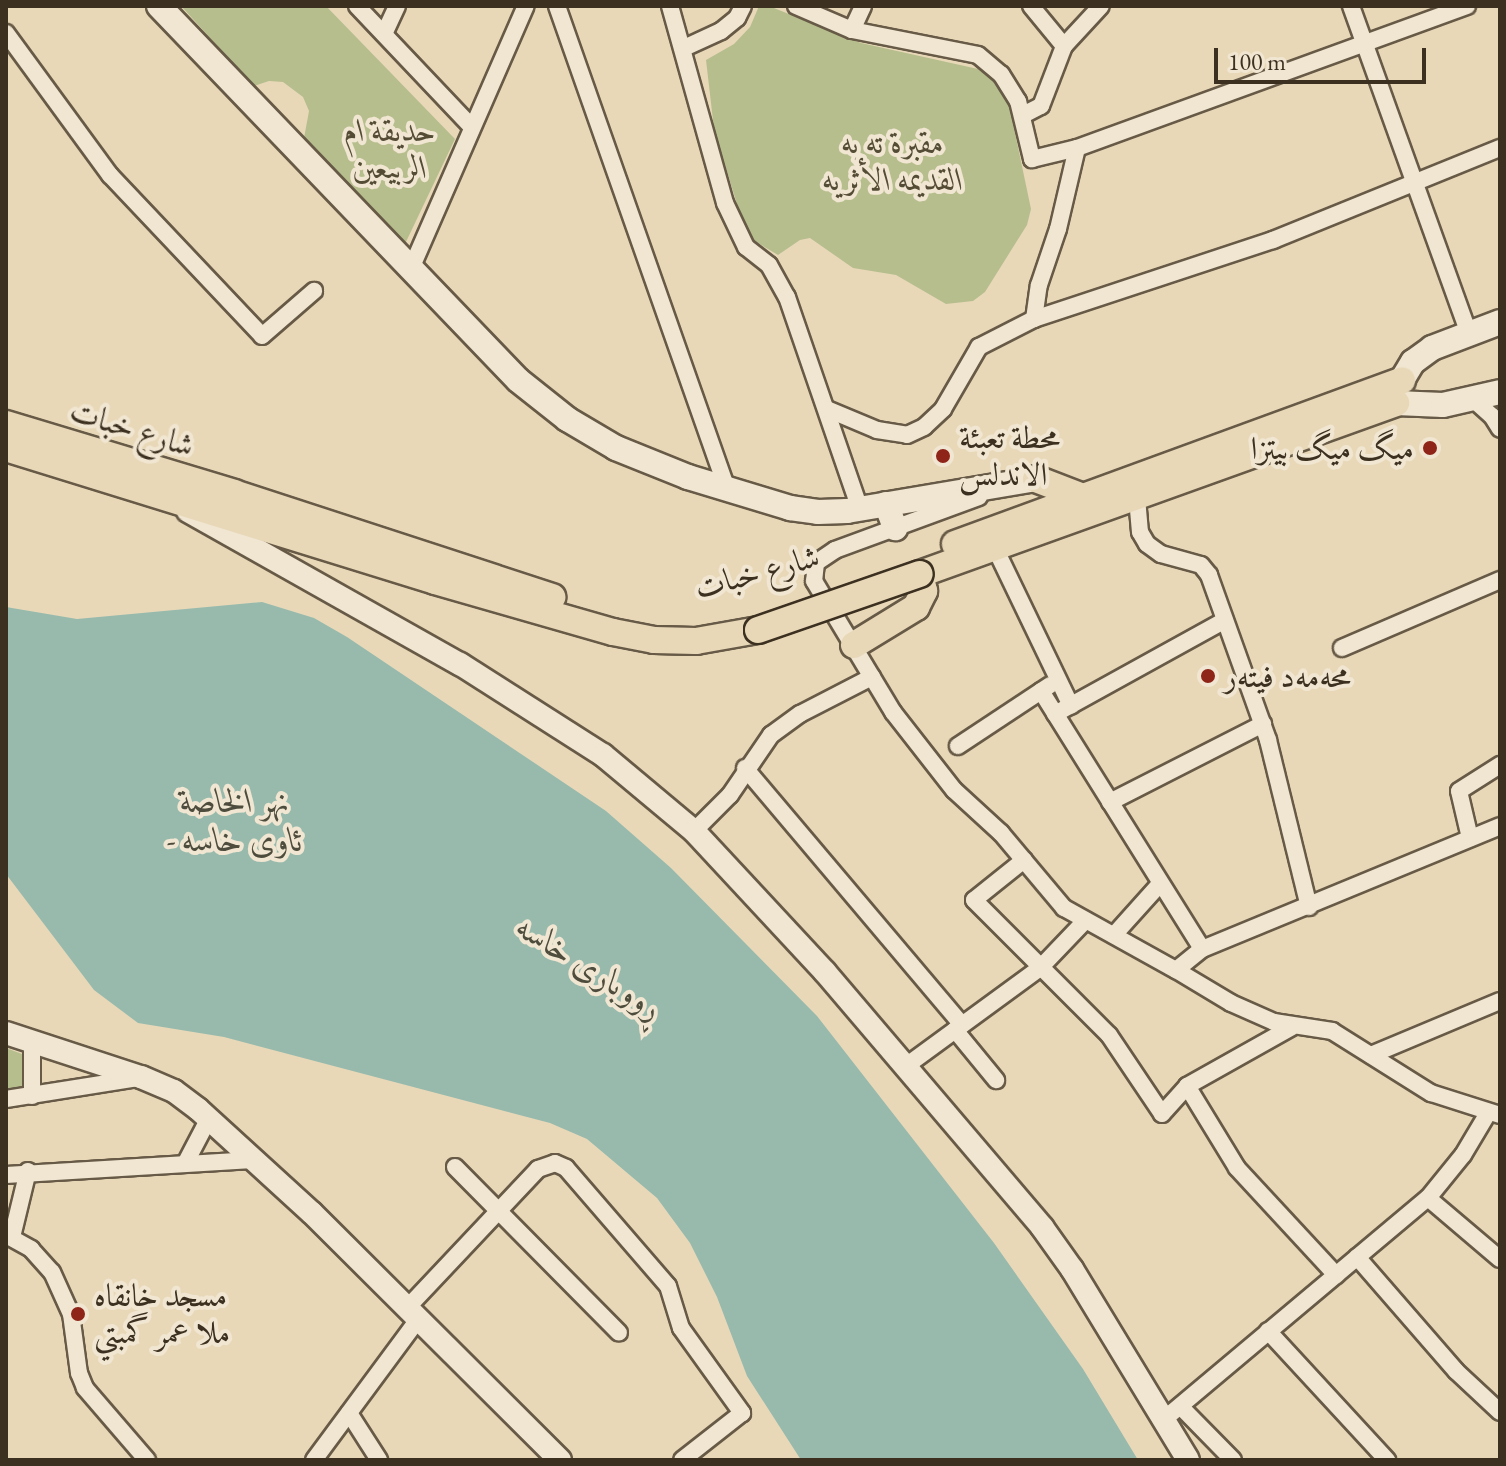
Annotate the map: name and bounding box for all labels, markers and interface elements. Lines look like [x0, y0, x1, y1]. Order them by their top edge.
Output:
scale bar [1218, 32, 1430, 82]
text: 100 m [1228, 46, 1286, 77]
park label: حديقة ام الربيعين [344, 112, 436, 187]
park label: مقبرة ته په القديمه الأثريه [822, 124, 964, 199]
street label: شارع خبات [65, 391, 199, 465]
place label: محطة تعبئة الاندلس [959, 419, 1060, 494]
place label: ميگ ميگ بيتزا [1250, 429, 1414, 467]
marker: ميگ ميگ بيتزا [1421, 439, 1439, 457]
marker: محطة تعبئة الاندلس [934, 447, 952, 465]
street label: شارع خبات [690, 537, 824, 607]
place label: محەمەد فیتەر [1224, 657, 1351, 695]
marker: محەمەد فیتەر [1199, 667, 1217, 685]
water label: نهر الخاصة - ئاوی خاسە [166, 780, 304, 860]
water label: ڕووباری خاسە [509, 906, 671, 1028]
place label: مسجد خانقاه ملا عمر گمبتي [94, 1277, 230, 1352]
marker: مسجد خانقاه ملا عمر گمبتي [69, 1305, 87, 1323]

